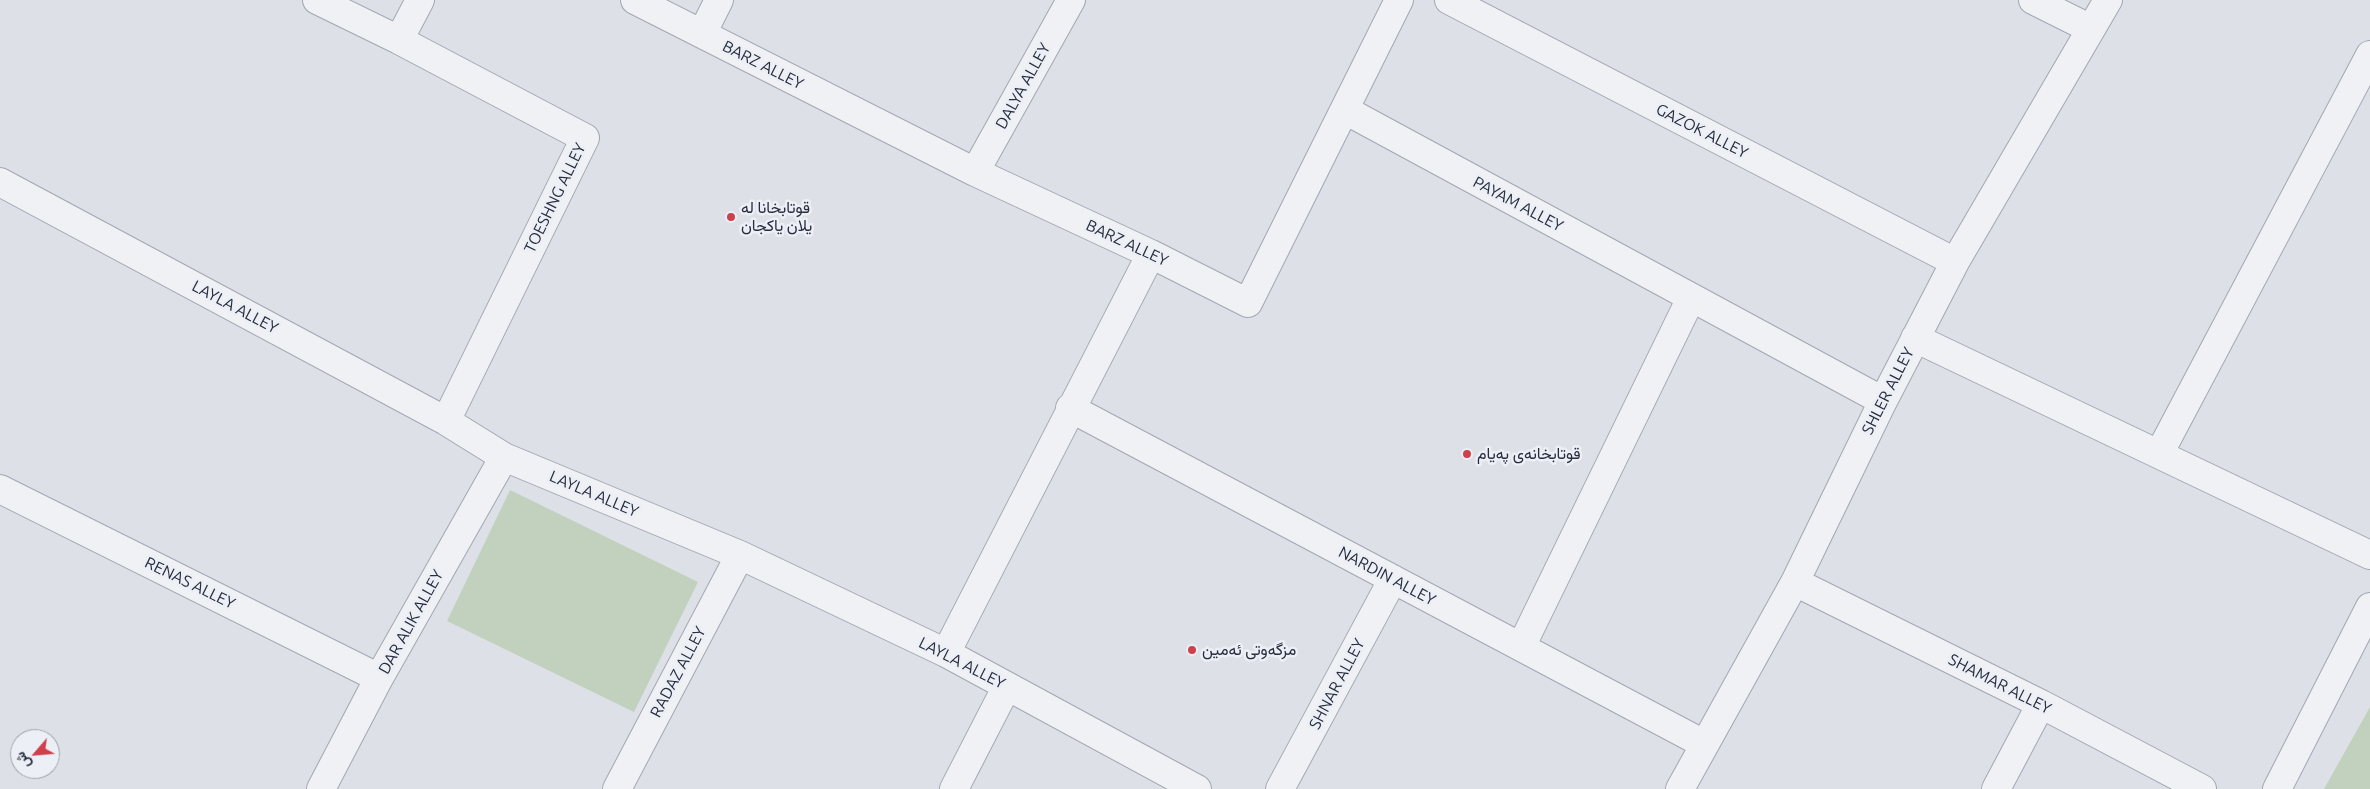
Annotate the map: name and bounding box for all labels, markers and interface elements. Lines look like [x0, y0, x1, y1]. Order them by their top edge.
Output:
street label: BARZ ALLEY [719, 36, 807, 94]
street label: DALYA ALLEY [992, 40, 1054, 132]
street label: GAZOK ALLEY [1653, 100, 1751, 162]
street label: TOESHNG ALLEY [520, 140, 590, 256]
street label: PAYAM ALLEY [1470, 172, 1566, 236]
place label: قوتابخانا له يلان ياكجان [741, 198, 812, 236]
marker: قوتابخانا له يلان ياكجان [725, 211, 737, 223]
street label: BARZ ALLEY [1083, 216, 1171, 270]
street label: LAYLA ALLEY [189, 276, 281, 338]
street label: SHLER ALLEY [1858, 344, 1918, 438]
place label: قوتابخانەی پەیام [1477, 444, 1581, 464]
marker: قوتابخانەی پەیام [1461, 448, 1473, 460]
street label: LAYLA ALLEY [547, 467, 641, 521]
street label: NARDIN ALLEY [1335, 542, 1439, 610]
street label: RENAS ALLEY [142, 553, 238, 613]
street label: DAR ALIK ALLEY [374, 567, 448, 677]
street label: RADAZ ALLEY [646, 623, 710, 721]
street label: LAYLA ALLEY [915, 633, 1009, 693]
street label: SHNAR ALLEY [1305, 635, 1369, 733]
place label: مزگەوتی ئەمین [1202, 640, 1296, 660]
marker: مزگەوتی ئەمین [1186, 644, 1198, 656]
street label: SHAMAR ALLEY [1945, 650, 2055, 718]
north arrow [10, 729, 60, 779]
text: ش [12, 749, 33, 771]

